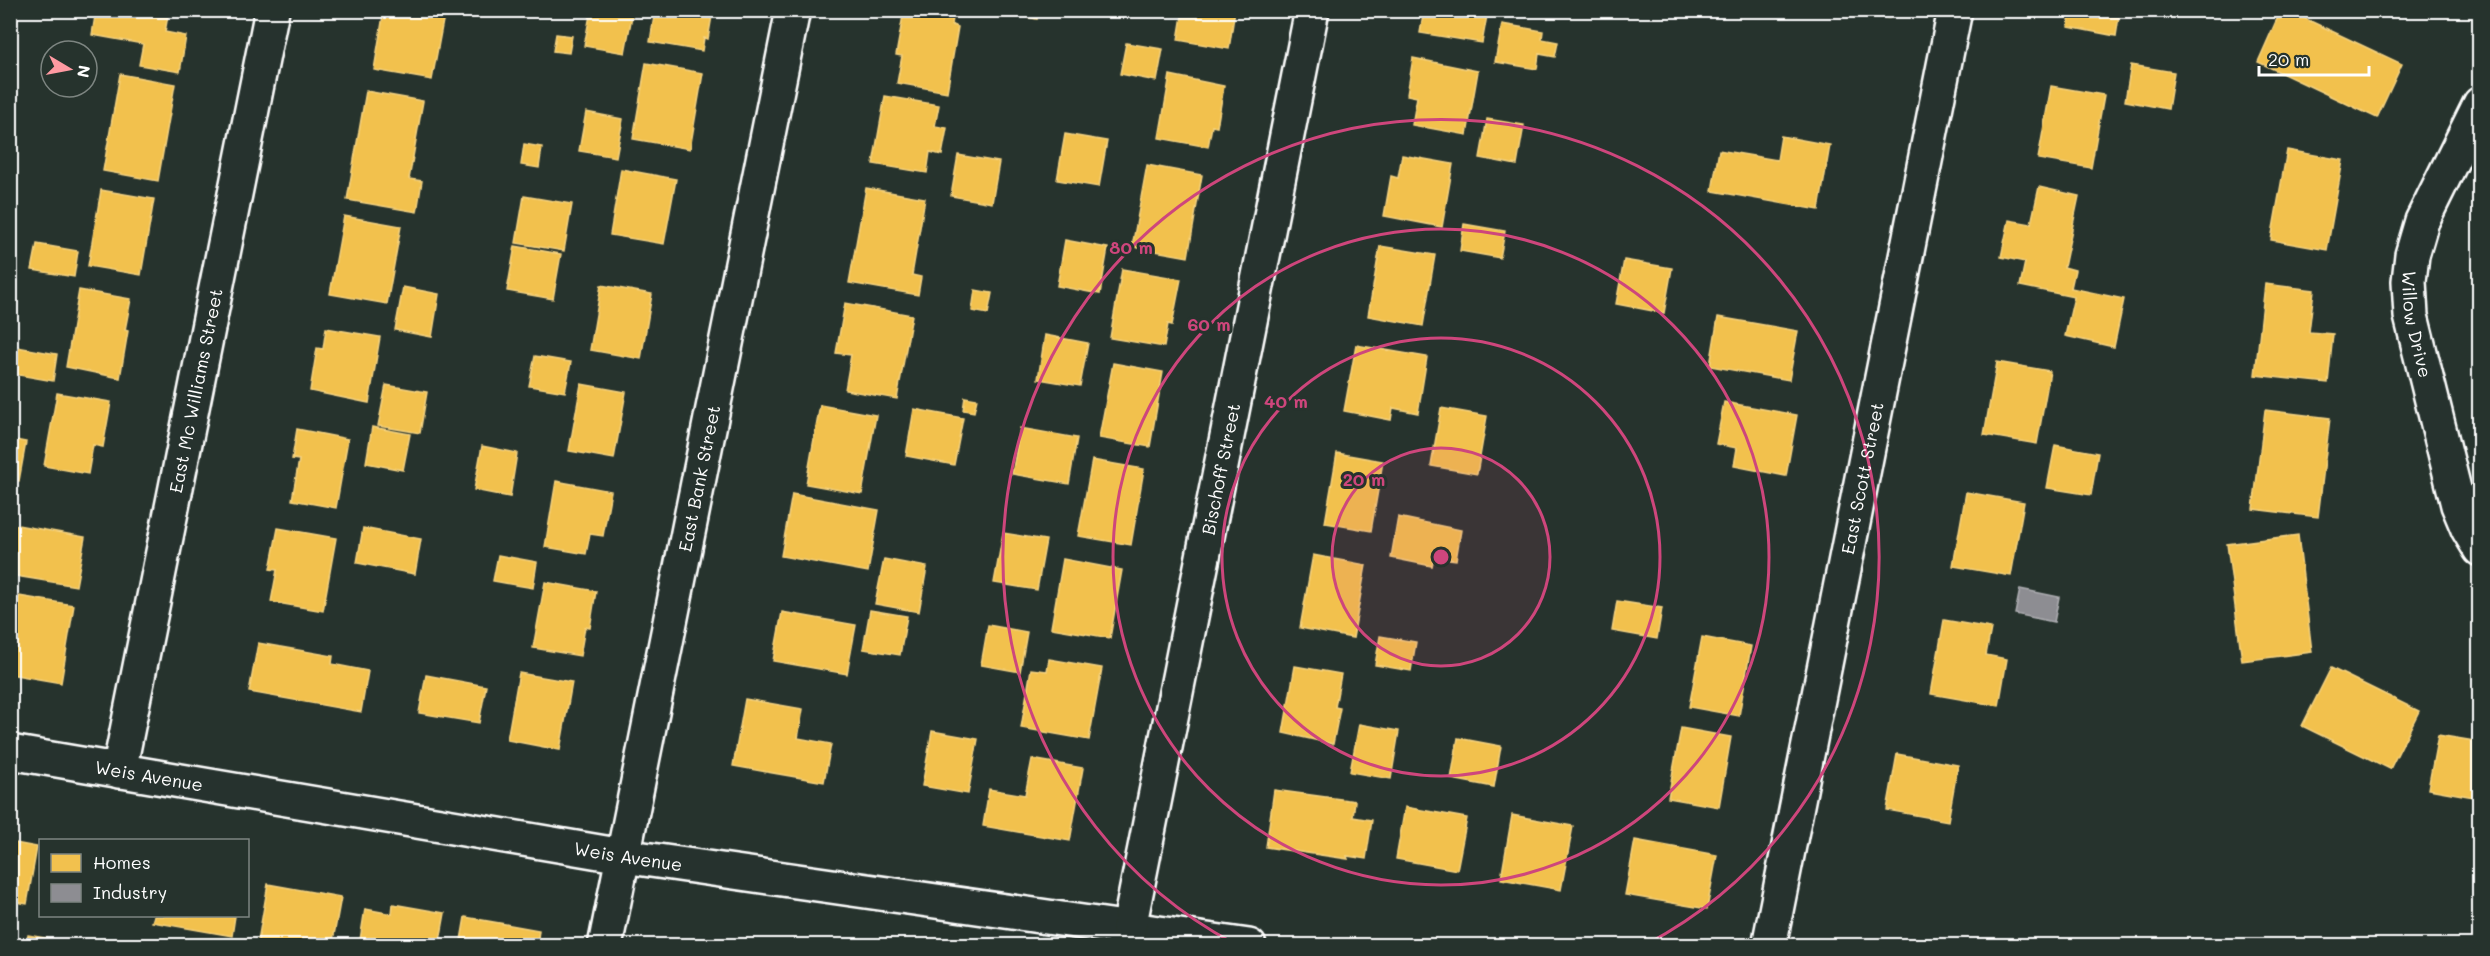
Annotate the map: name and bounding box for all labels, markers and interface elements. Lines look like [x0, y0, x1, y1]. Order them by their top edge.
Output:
north arrow [39, 39, 99, 99]
scale bar [2259, 39, 2368, 77]
text: 20 m [2268, 47, 2309, 71]
text: N [73, 64, 96, 80]
text: 80 m [1109, 235, 1153, 259]
street label: Willow Drive [2396, 269, 2438, 380]
street label: East Mc Williams Street [163, 286, 228, 495]
text: 60 m [1187, 312, 1231, 336]
text: 40 m [1264, 389, 1308, 413]
street label: East Scott Street [1835, 400, 1889, 556]
street label: Bischoff Street [1196, 401, 1245, 537]
street label: East Bank Street [672, 403, 725, 554]
text: 20 m [1343, 467, 1385, 491]
centre of rings [1431, 547, 1451, 567]
street label: Weis Avenue [93, 755, 205, 797]
street label: Weis Avenue [572, 836, 684, 876]
legend [39, 839, 249, 917]
text: Homes [93, 850, 151, 874]
text: Industry [93, 880, 167, 904]

